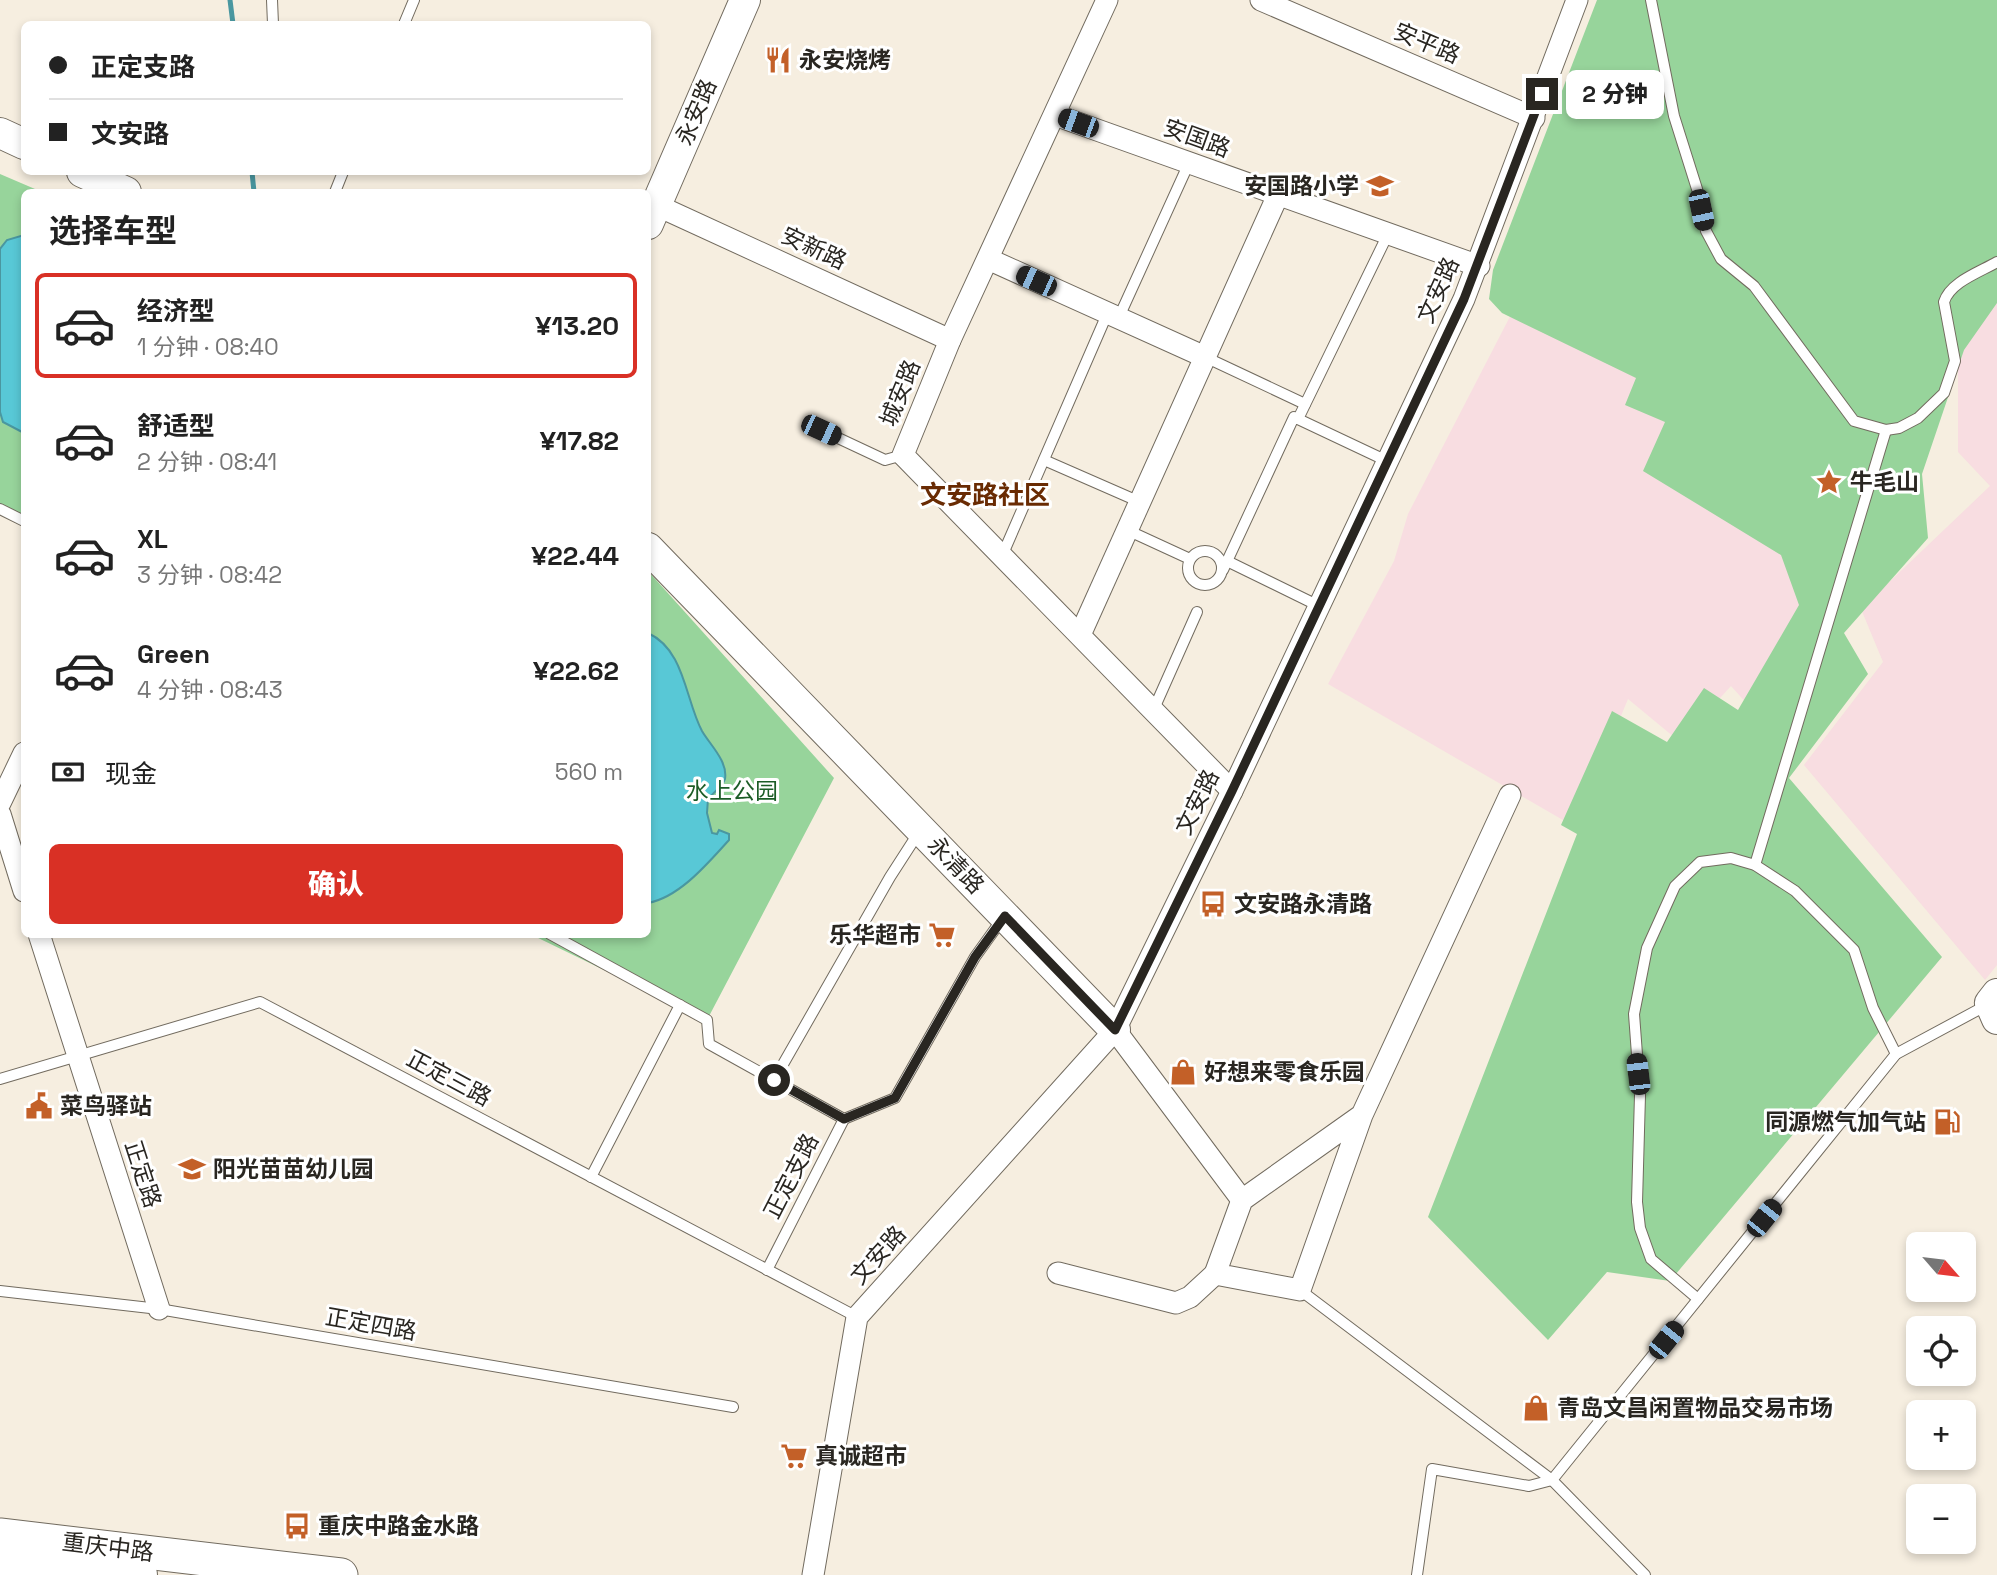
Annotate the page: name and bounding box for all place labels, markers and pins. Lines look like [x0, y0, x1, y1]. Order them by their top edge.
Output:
restaurant icon: 永安烧烤 [763, 45, 793, 75]
place label: 永安烧烤 [799, 45, 891, 75]
place label: 安国路小学 [1244, 171, 1359, 201]
school or university icon: 安国路小学 [1365, 171, 1395, 201]
place icon: 牛毛山 [1814, 467, 1844, 497]
place label: 牛毛山 [1850, 467, 1919, 497]
bus stop icon: 文安路永清路 [1198, 889, 1228, 919]
place label: 文安路永清路 [1234, 889, 1372, 919]
place label: 乐华超市 [829, 920, 921, 950]
supermarket icon: 乐华超市 [927, 920, 957, 950]
shop icon: 好想来零食乐园 [1168, 1057, 1198, 1087]
place label: 好想来零食乐园 [1204, 1057, 1365, 1087]
public building icon: 菜鸟驿站 [24, 1091, 54, 1121]
place label: 菜鸟驿站 [60, 1091, 152, 1121]
place label: 同源燃气加气站 [1765, 1107, 1926, 1137]
fuel station icon: 同源燃气加气站 [1932, 1107, 1962, 1137]
school or university icon: 阳光苗苗幼儿园 [177, 1154, 207, 1184]
place label: 阳光苗苗幼儿园 [213, 1154, 374, 1184]
shop icon: 青岛文昌闲置物品交易市场 [1521, 1393, 1551, 1423]
place label: 青岛文昌闲置物品交易市场 [1557, 1393, 1833, 1423]
supermarket icon: 真诚超市 [779, 1441, 809, 1471]
place label: 真诚超市 [815, 1441, 907, 1471]
bus stop icon: 重庆中路金水路 [282, 1511, 312, 1541]
place label: 重庆中路金水路 [318, 1511, 479, 1541]

